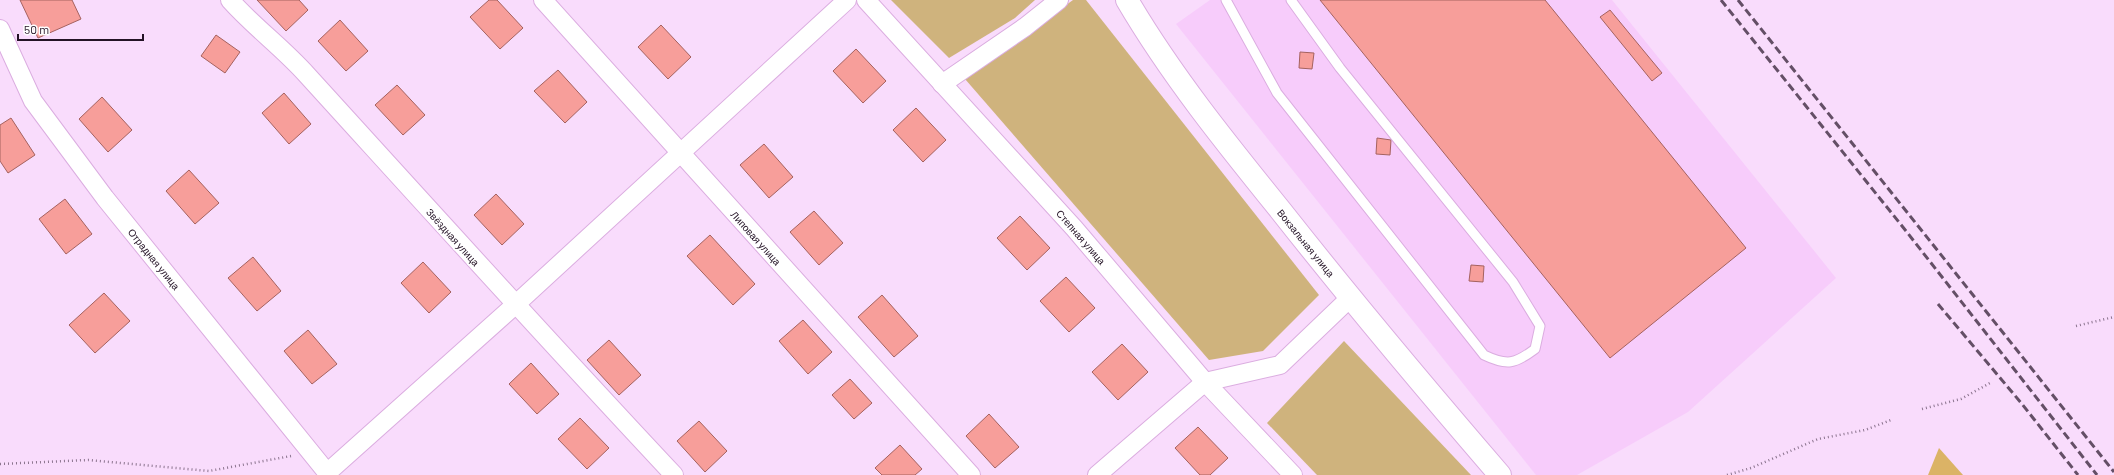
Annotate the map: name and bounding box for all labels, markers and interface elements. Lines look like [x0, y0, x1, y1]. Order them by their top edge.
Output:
scale bar [18, 16, 143, 42]
text: 50 m [24, 22, 49, 36]
street label: Звёздная улица [424, 206, 482, 269]
street label: Степная улица [1054, 207, 1108, 267]
street label: Вокзальная улица [1275, 207, 1337, 280]
street label: Липовая улица [729, 208, 784, 268]
street label: Отрадная улица [126, 226, 183, 292]

